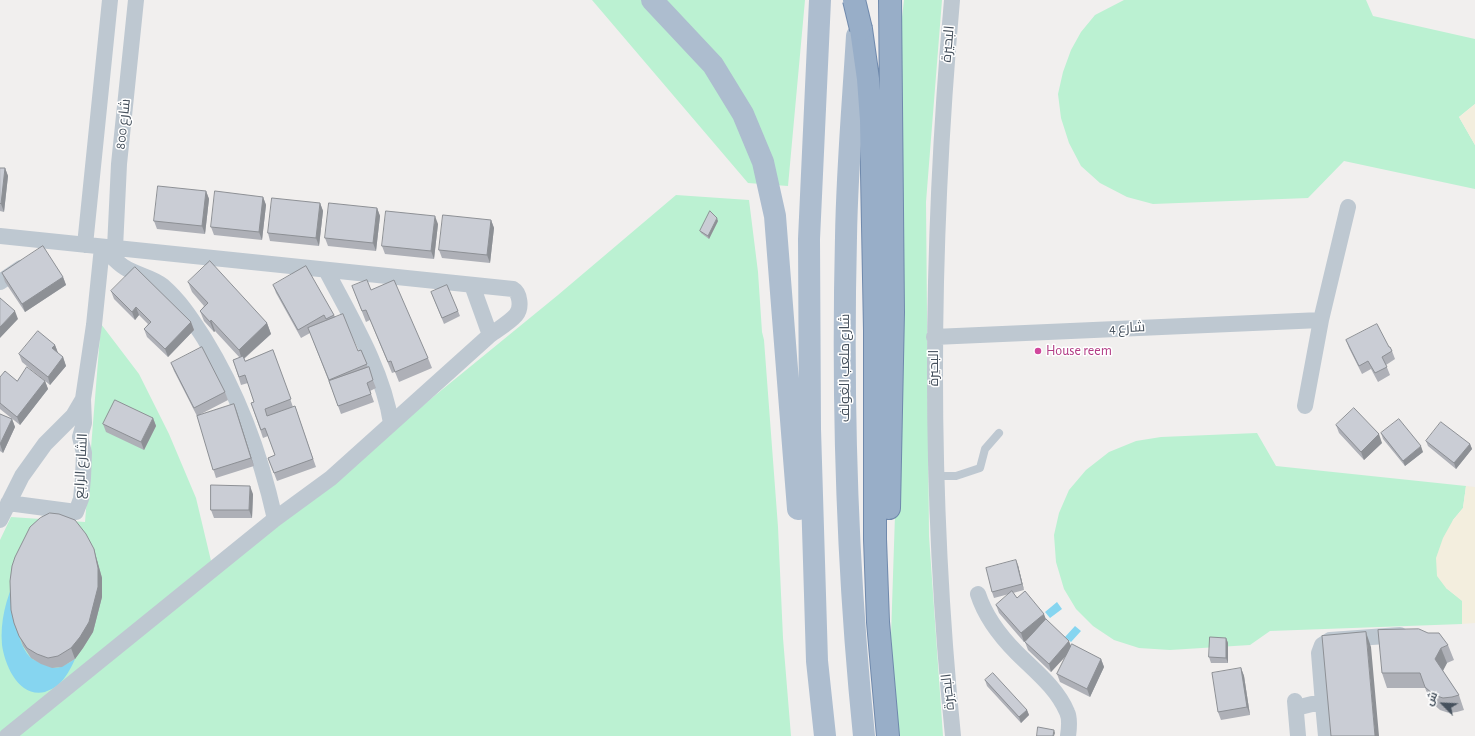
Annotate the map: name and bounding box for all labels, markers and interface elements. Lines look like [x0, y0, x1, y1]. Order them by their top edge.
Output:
street label: البحيرة [938, 25, 958, 63]
street label: شارع 800 [112, 98, 134, 150]
street label: شارع ملعب الغولف [837, 314, 853, 422]
street label: شارع 4 [1109, 319, 1145, 337]
place label: House reem [1046, 343, 1112, 359]
marker: House reem [1033, 346, 1043, 356]
street label: البحيرة [926, 350, 942, 386]
street label: الشارع الرابع [71, 433, 91, 499]
street label: البحيرة [938, 673, 958, 711]
north arrow [1423, 684, 1463, 724]
text: ش [1424, 690, 1439, 708]

